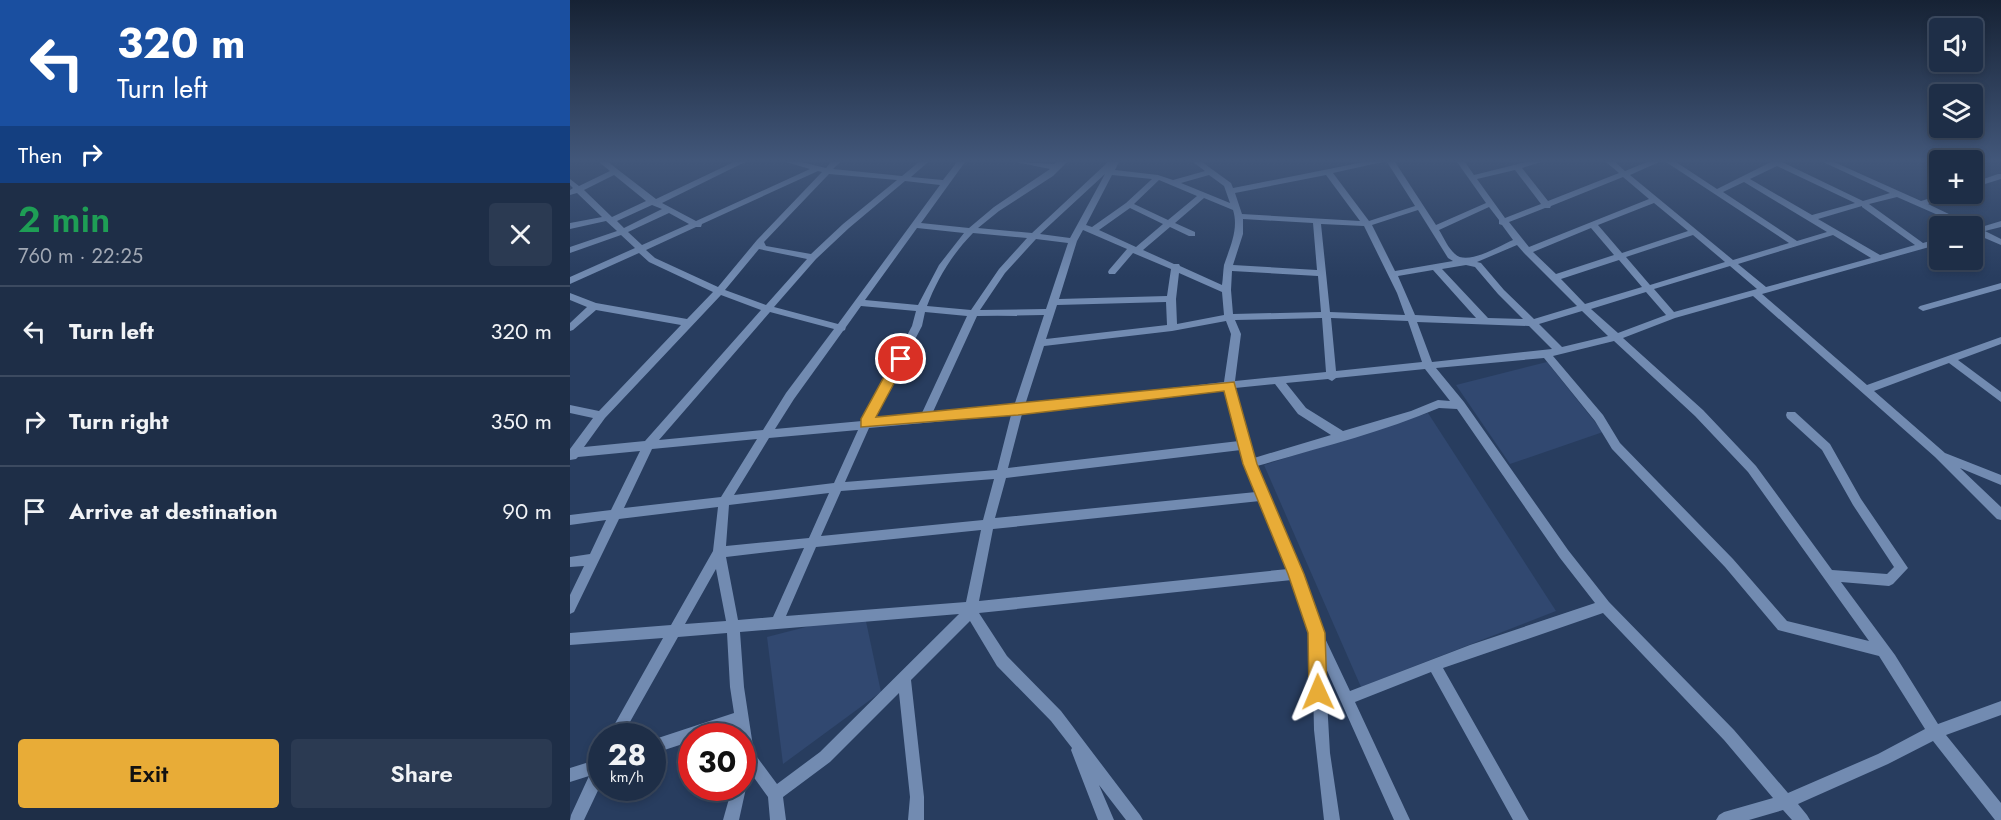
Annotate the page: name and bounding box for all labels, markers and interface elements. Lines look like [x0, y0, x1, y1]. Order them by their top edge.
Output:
text: 320 m [117, 13, 245, 74]
map controls [1929, 18, 1983, 270]
button: sound [1929, 18, 1983, 72]
icon: left [18, 24, 96, 102]
text: Turn left [117, 69, 207, 108]
button: layers [1929, 84, 1983, 138]
icon: right [75, 138, 108, 171]
text: Then [18, 139, 63, 171]
button: + [1929, 150, 1983, 204]
text: 2 min [18, 193, 110, 245]
button: close [489, 203, 552, 266]
button: − [1929, 216, 1983, 270]
text: 760 m · 22:25 [18, 242, 143, 271]
icon: left [18, 315, 51, 348]
text: Turn left [69, 315, 154, 347]
text: 320 m [491, 315, 552, 347]
pin [875, 333, 926, 384]
icon: arrive [884, 342, 917, 375]
icon: right [18, 405, 51, 438]
text: Turn right [69, 405, 169, 437]
text: 350 m [491, 405, 552, 437]
icon: arrive [18, 495, 51, 528]
text: Arrive at destination [69, 495, 278, 527]
text: 90 m [502, 495, 552, 527]
position arrow [1286, 660, 1350, 724]
speed limit sign: 30 [678, 723, 756, 801]
text: 28 [608, 733, 646, 776]
button: Exit [18, 739, 279, 808]
button: Share [291, 739, 552, 808]
text: km/h [610, 766, 644, 788]

